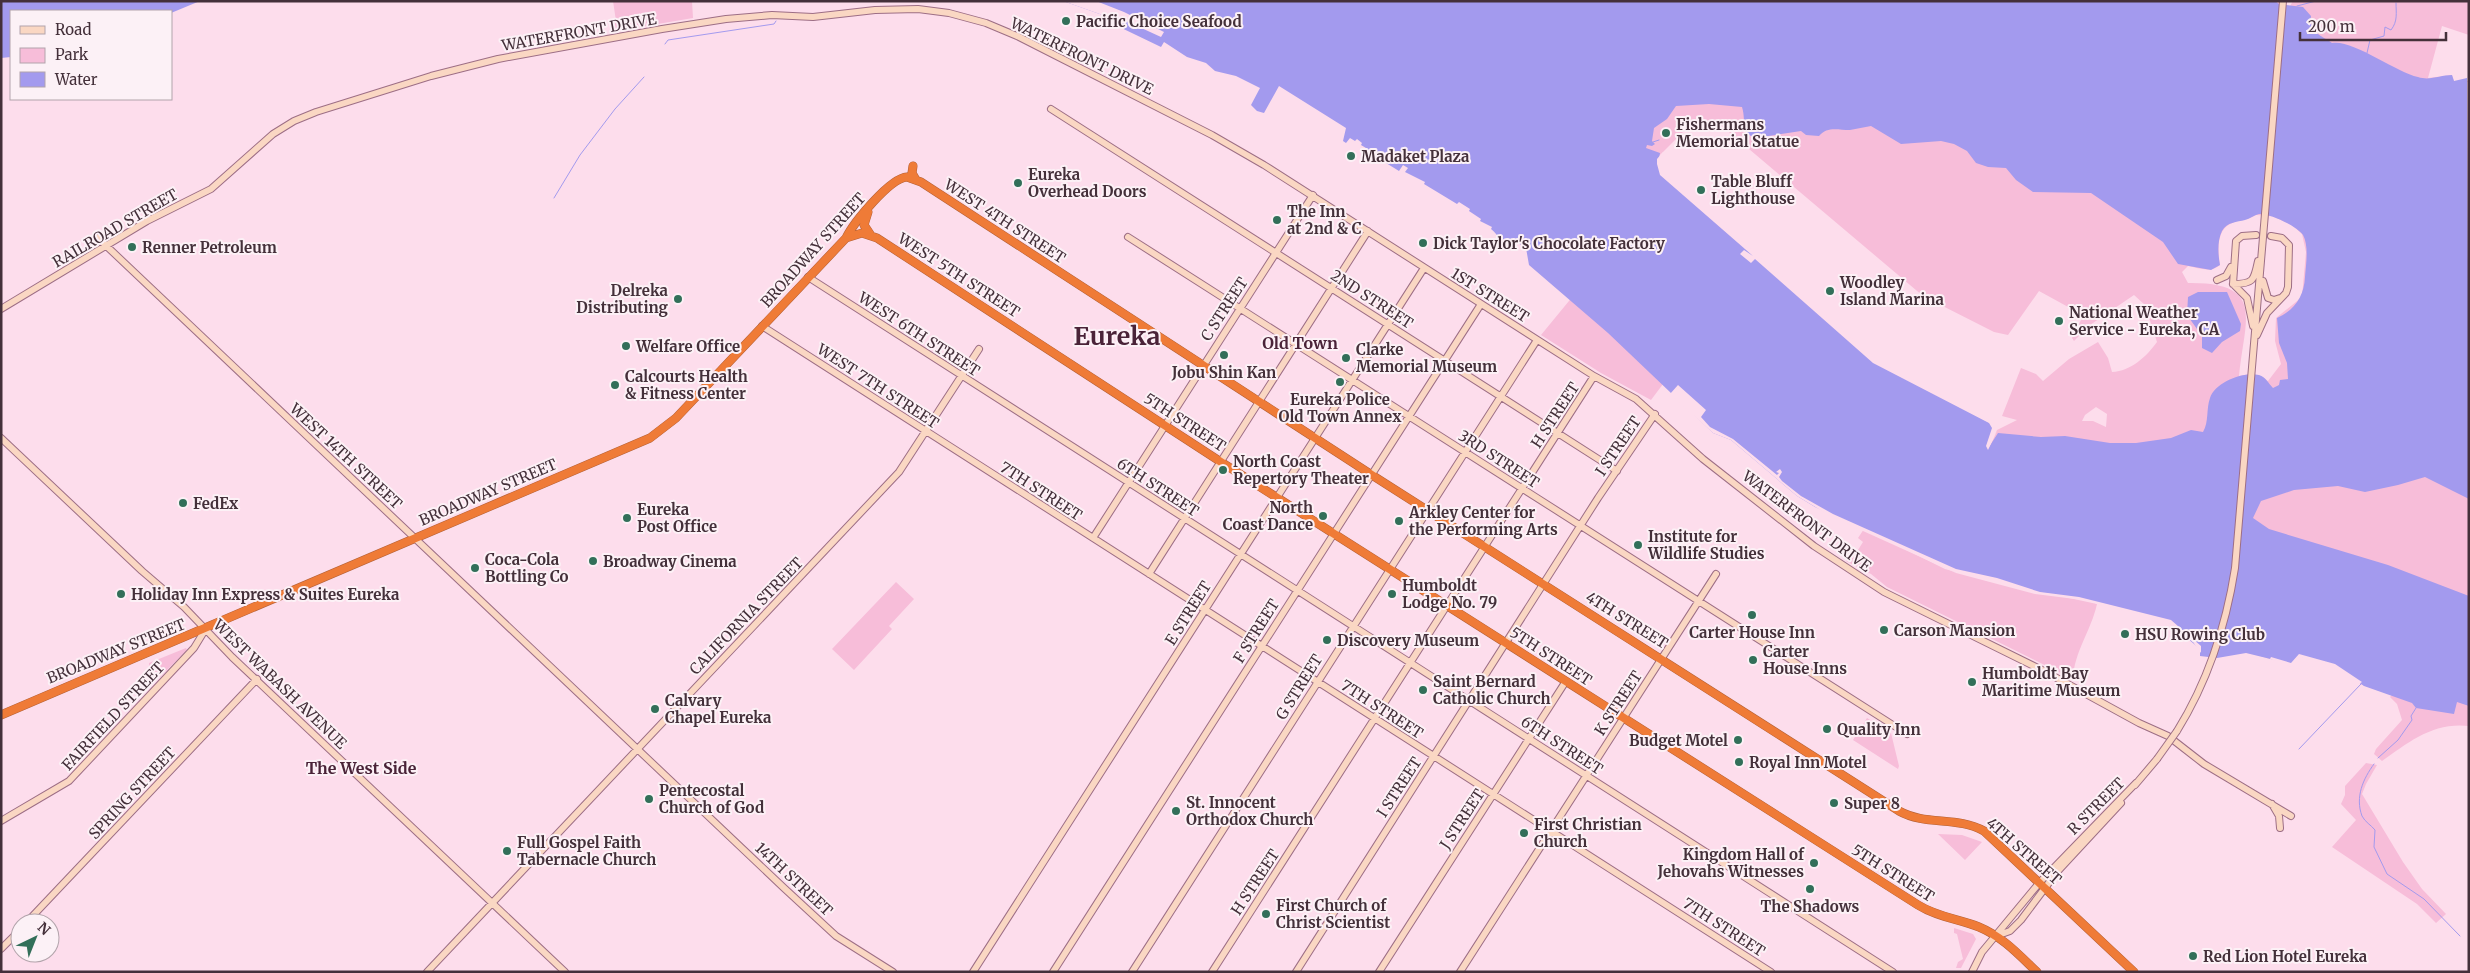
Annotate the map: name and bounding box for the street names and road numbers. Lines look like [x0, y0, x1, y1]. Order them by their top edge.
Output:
street label: WATERFRONT DRIVE [499, 9, 658, 55]
street label: WATERFRONT DRIVE [1007, 13, 1157, 99]
street label: WEST 4TH STREET [940, 174, 1070, 268]
street label: RAILROAD STREET [49, 184, 181, 272]
street label: BROADWAY STREET [756, 188, 870, 311]
street label: WEST 5TH STREET [894, 228, 1024, 322]
street label: 1ST STREET [1448, 264, 1533, 327]
street label: 2ND STREET [1327, 265, 1417, 333]
street label: C STREET [1196, 273, 1252, 345]
street label: WEST 6TH STREET [854, 287, 984, 381]
street label: WEST 7TH STREET [813, 339, 943, 433]
street label: H STREET [1527, 378, 1584, 451]
street label: 5TH STREET [1141, 389, 1230, 456]
street label: WEST 14TH STREET [285, 398, 406, 513]
street label: I STREET [1591, 412, 1645, 480]
street label: 3RD STREET [1455, 426, 1543, 492]
street label: BROADWAY STREET [416, 454, 560, 530]
street label: 6TH STREET [1114, 454, 1203, 521]
street label: 7TH STREET [996, 457, 1086, 525]
street label: WATERFRONT DRIVE [1738, 466, 1876, 576]
street label: CALIFORNIA STREET [685, 553, 807, 679]
street label: E STREET [1161, 577, 1215, 649]
street label: 4TH STREET [1582, 587, 1672, 653]
street label: F STREET [1229, 595, 1283, 666]
street label: BROADWAY STREET [44, 614, 189, 687]
street label: WEST WABASH AVENUE [209, 615, 351, 753]
street label: 5TH STREET [1507, 623, 1596, 690]
street label: G STREET [1271, 650, 1327, 723]
street label: FAIRFIELD STREET [58, 657, 169, 774]
street label: K STREET [1590, 667, 1646, 739]
street label: 7TH STREET [1337, 675, 1427, 743]
street label: 6TH STREET [1518, 712, 1607, 779]
street label: SPRING STREET [84, 743, 180, 843]
street label: I STREET [1372, 753, 1426, 821]
street label: R STREET [2063, 773, 2129, 839]
street label: J STREET [1435, 785, 1489, 854]
street label: 4TH STREET [1983, 813, 2066, 889]
street label: 14TH STREET [751, 838, 837, 920]
street label: 5TH STREET [1848, 840, 1938, 906]
street label: H STREET [1227, 845, 1284, 918]
street label: 7TH STREET [1679, 893, 1769, 961]

